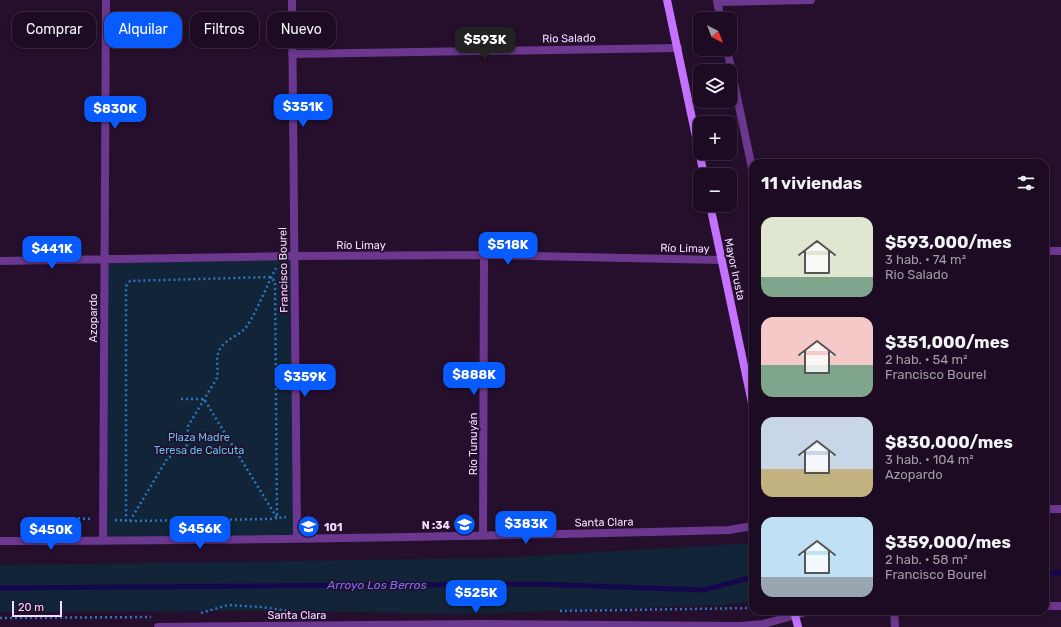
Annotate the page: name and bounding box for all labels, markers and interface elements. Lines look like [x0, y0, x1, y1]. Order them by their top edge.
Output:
chip: Comprar [12, 12, 96, 48]
chip: Alquilar [104, 12, 182, 48]
chip: Filtros [190, 12, 259, 48]
chip: Nuevo [267, 12, 336, 48]
north arrow [693, 12, 737, 56]
map controls [693, 12, 737, 212]
pin: $593K [457, 27, 513, 61]
text: $593K [464, 32, 506, 47]
street label: Rio Salado [542, 32, 596, 45]
button: layers [693, 64, 737, 108]
pin: $351K [275, 94, 331, 128]
pin: $830K [87, 96, 143, 130]
text: $351K [283, 99, 323, 114]
text: $830K [93, 101, 137, 116]
button: + [693, 116, 737, 160]
button: − [693, 168, 737, 212]
icon: filters [1015, 172, 1037, 194]
text: 11 viviendas [761, 173, 862, 193]
street label: Francisco Bourel [276, 227, 291, 313]
pin: $518K [480, 232, 536, 266]
text: $593,000/mes [885, 232, 1012, 252]
icon: home [793, 233, 841, 281]
pin: $441K [24, 236, 80, 270]
text: $518K [488, 237, 528, 252]
street label: Mayor Irusta [722, 237, 747, 301]
street label: Río Limay [336, 239, 386, 252]
text: $441K [31, 241, 73, 256]
street label: Río Limay [660, 242, 710, 255]
text: 3 hab. · 74 m² [885, 252, 966, 267]
text: Rio Salado [885, 267, 948, 282]
street label: Azopardo [87, 294, 100, 342]
text: $351,000/mes [885, 332, 1009, 352]
icon: home [793, 333, 841, 381]
text: 2 hab. · 54 m² [885, 352, 967, 367]
pin: $888K [446, 362, 502, 396]
pin: $359K [277, 364, 333, 398]
text: $888K [452, 367, 496, 382]
text: Francisco Bourel [885, 367, 986, 382]
text: $359K [284, 369, 326, 384]
street label: Río Tunuyán [467, 413, 480, 475]
park label: Plaza Madre Teresa de Calcuta [154, 431, 244, 457]
text: $830,000/mes [885, 432, 1013, 452]
icon: home [793, 433, 841, 481]
text: 3 hab. · 104 m² [885, 452, 974, 467]
text: Azopardo [885, 467, 943, 482]
pin: $383K [498, 511, 554, 545]
school or university icon: N :34 [452, 512, 478, 538]
school or university icon: 101 [295, 514, 321, 540]
street label: Santa Clara [574, 515, 634, 530]
pin: $456K [172, 516, 228, 550]
text: $383K [504, 516, 548, 531]
pin: $450K [23, 517, 79, 551]
place label: N :34 [422, 519, 450, 532]
text: $456K [178, 521, 222, 536]
place label: 101 [324, 521, 342, 534]
text: $450K [29, 522, 73, 537]
text: $359,000/mes [885, 532, 1011, 552]
icon: home [793, 533, 841, 581]
text: 2 hab. · 58 m² [885, 552, 968, 567]
text: Francisco Bourel [885, 567, 986, 582]
water label: Arroyo Los Berros [326, 578, 427, 592]
pin: $525K [448, 580, 504, 614]
text: $525K [455, 585, 497, 600]
scale bar [12, 599, 62, 618]
text: 20 m [18, 601, 44, 614]
street label: Santa Clara [268, 609, 326, 622]

